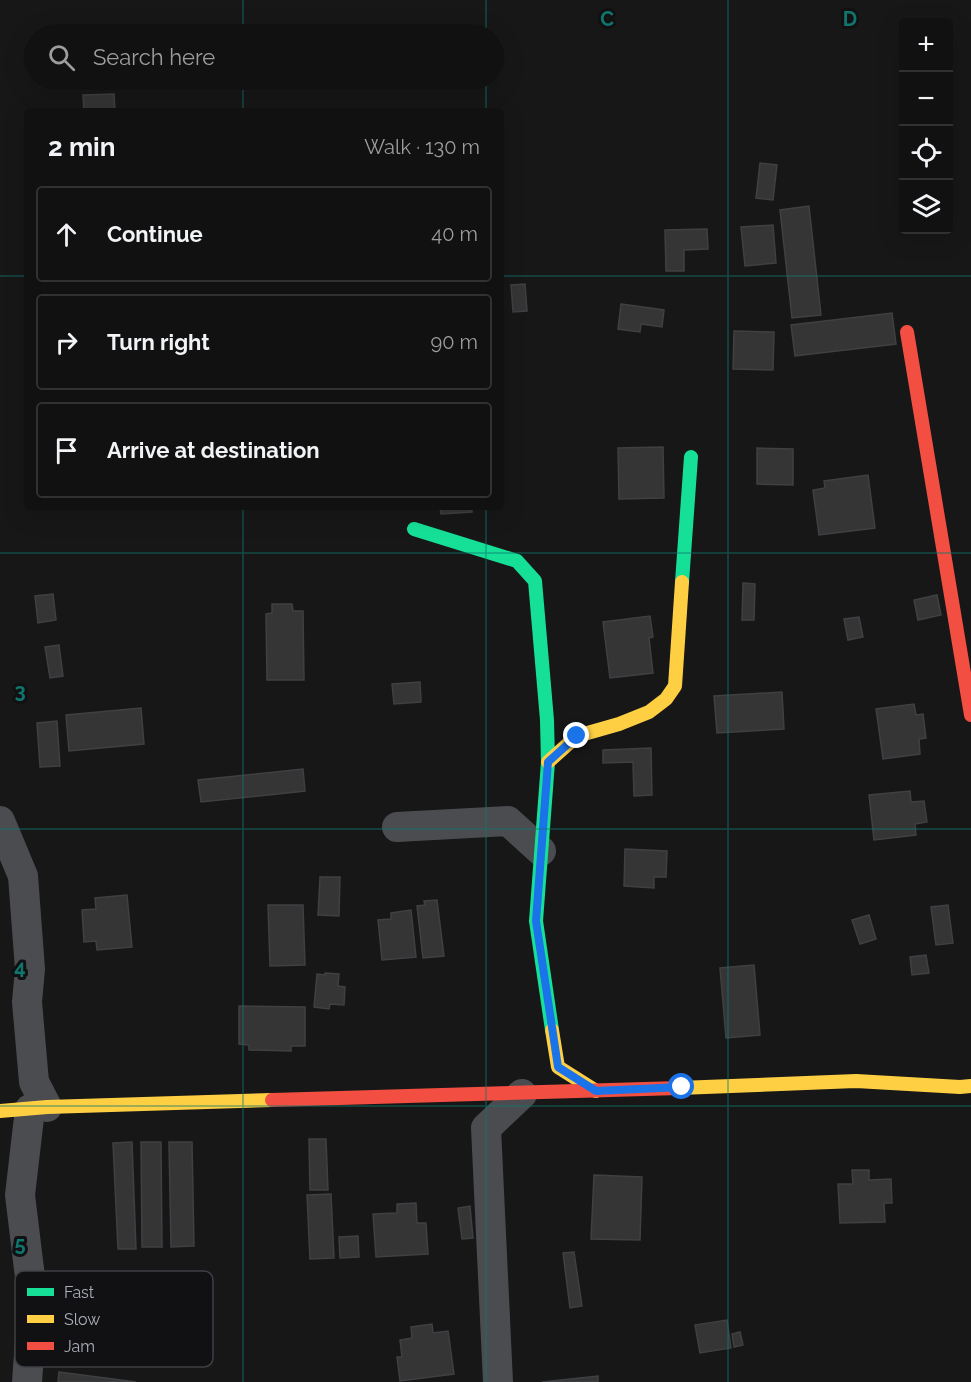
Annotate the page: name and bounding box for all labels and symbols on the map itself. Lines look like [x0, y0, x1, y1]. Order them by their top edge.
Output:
text: C [600, 7, 614, 31]
text: D [843, 7, 857, 31]
text: 3 [14, 679, 26, 703]
route end [563, 722, 589, 748]
text: 4 [14, 955, 26, 979]
route start [668, 1073, 694, 1099]
text: 5 [14, 1232, 26, 1256]
legend [15, 1271, 213, 1367]
text: Fast [64, 1283, 95, 1302]
text: Slow [64, 1310, 100, 1329]
text: Jam [64, 1337, 95, 1356]

